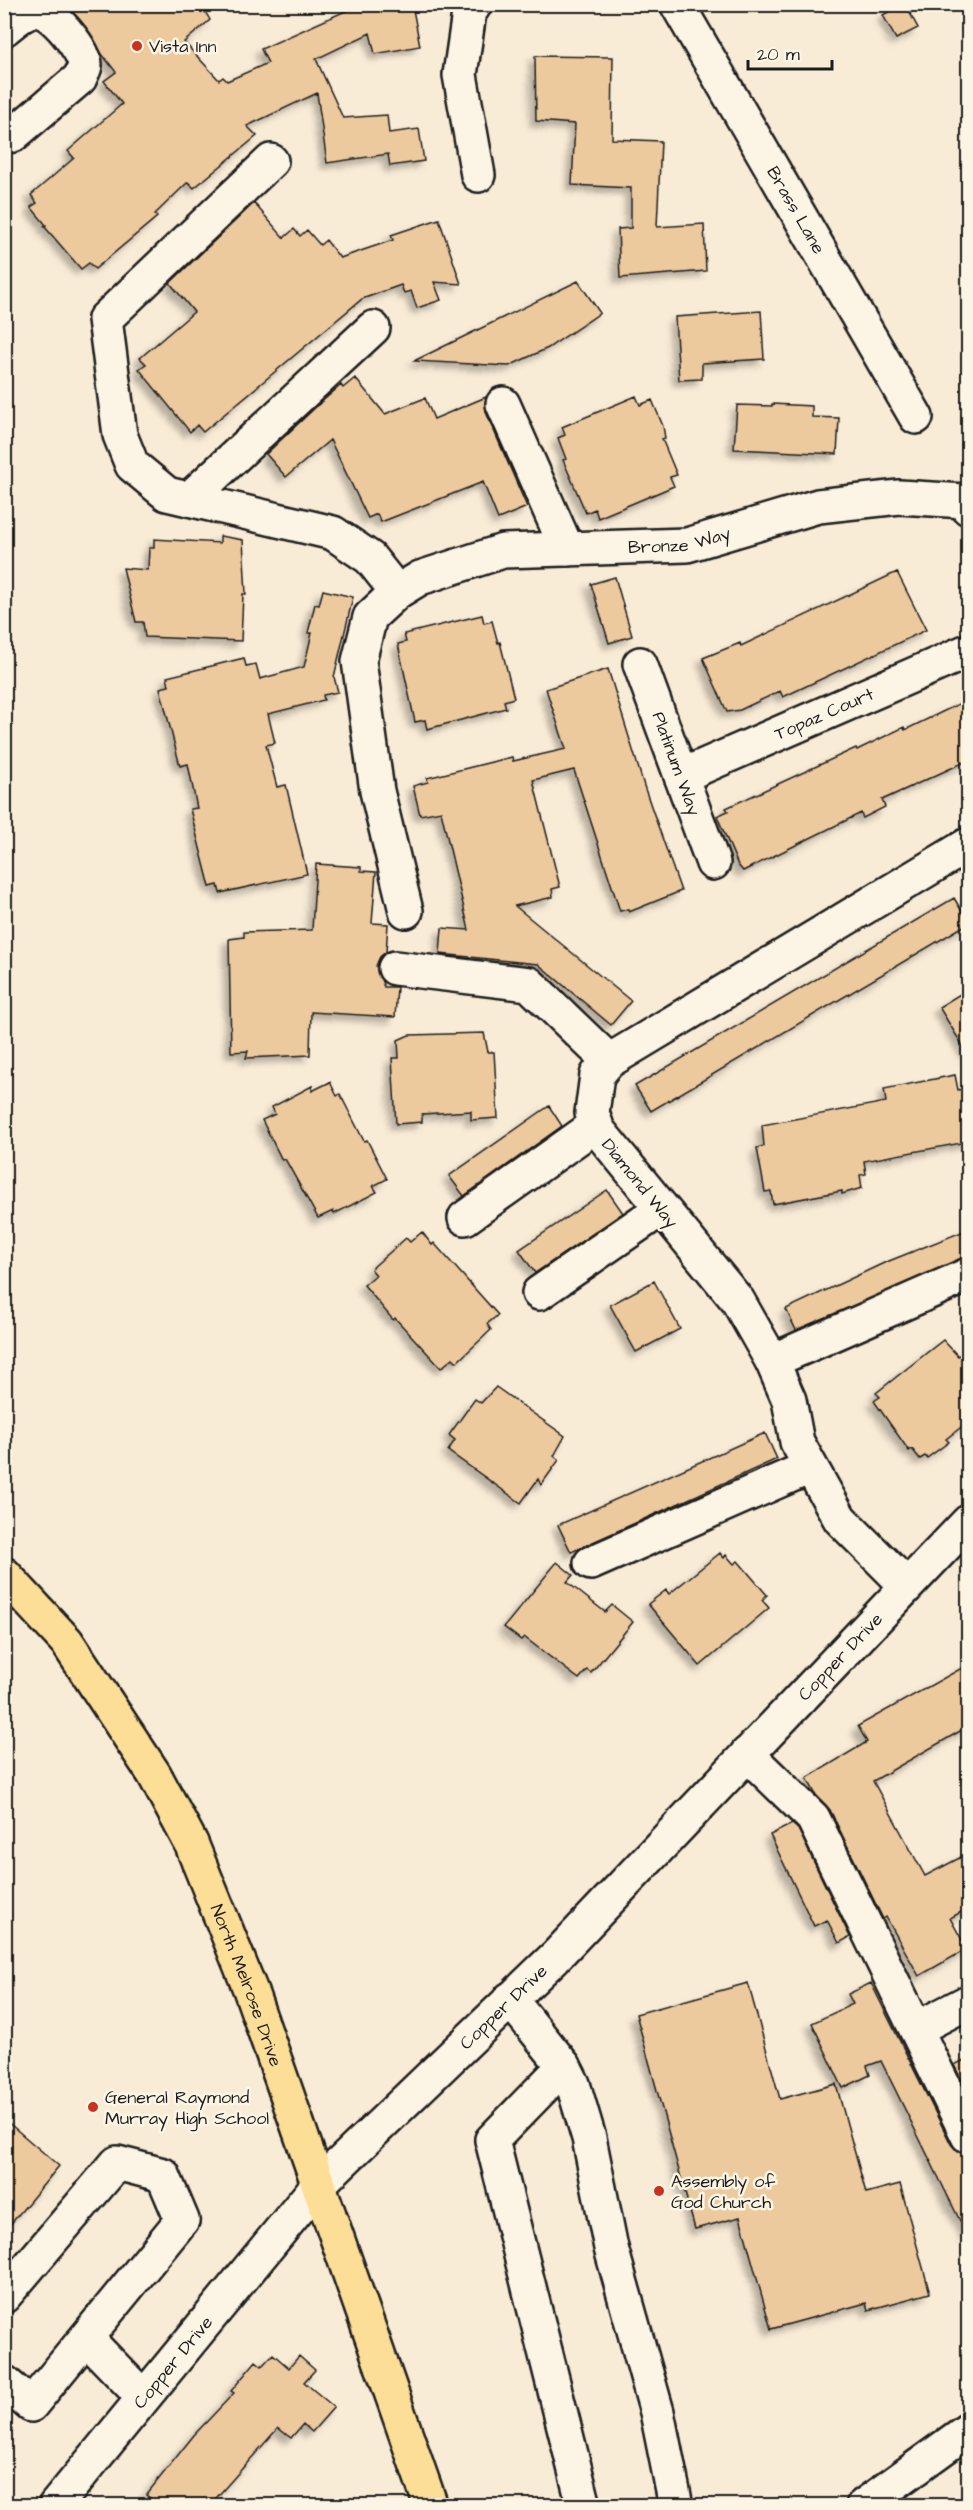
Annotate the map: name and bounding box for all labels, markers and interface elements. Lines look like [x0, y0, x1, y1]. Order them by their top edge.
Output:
scale bar [748, 33, 832, 71]
place label: Vista Inn [149, 34, 216, 59]
marker: Vista Inn [130, 39, 144, 53]
text: 20 m [757, 42, 800, 67]
street label: Brass Lane [761, 162, 831, 259]
street label: Bronze Way [628, 521, 734, 560]
street label: Topaz Court [771, 681, 878, 747]
street label: Platinum Way [646, 708, 707, 820]
street label: Diamond Way [595, 1133, 684, 1234]
street label: Copper Drive [792, 1607, 889, 1707]
street label: North Melrose Drive [204, 1901, 288, 2070]
street label: Copper Drive [454, 1959, 553, 2055]
place label: General Raymond Murray High School [105, 2085, 269, 2132]
marker: General Raymond Murray High School [86, 2100, 100, 2114]
place label: Assembly of God Church [671, 2169, 775, 2215]
marker: Assembly of God Church [652, 2184, 666, 2198]
street label: Copper Drive [128, 2311, 219, 2414]

